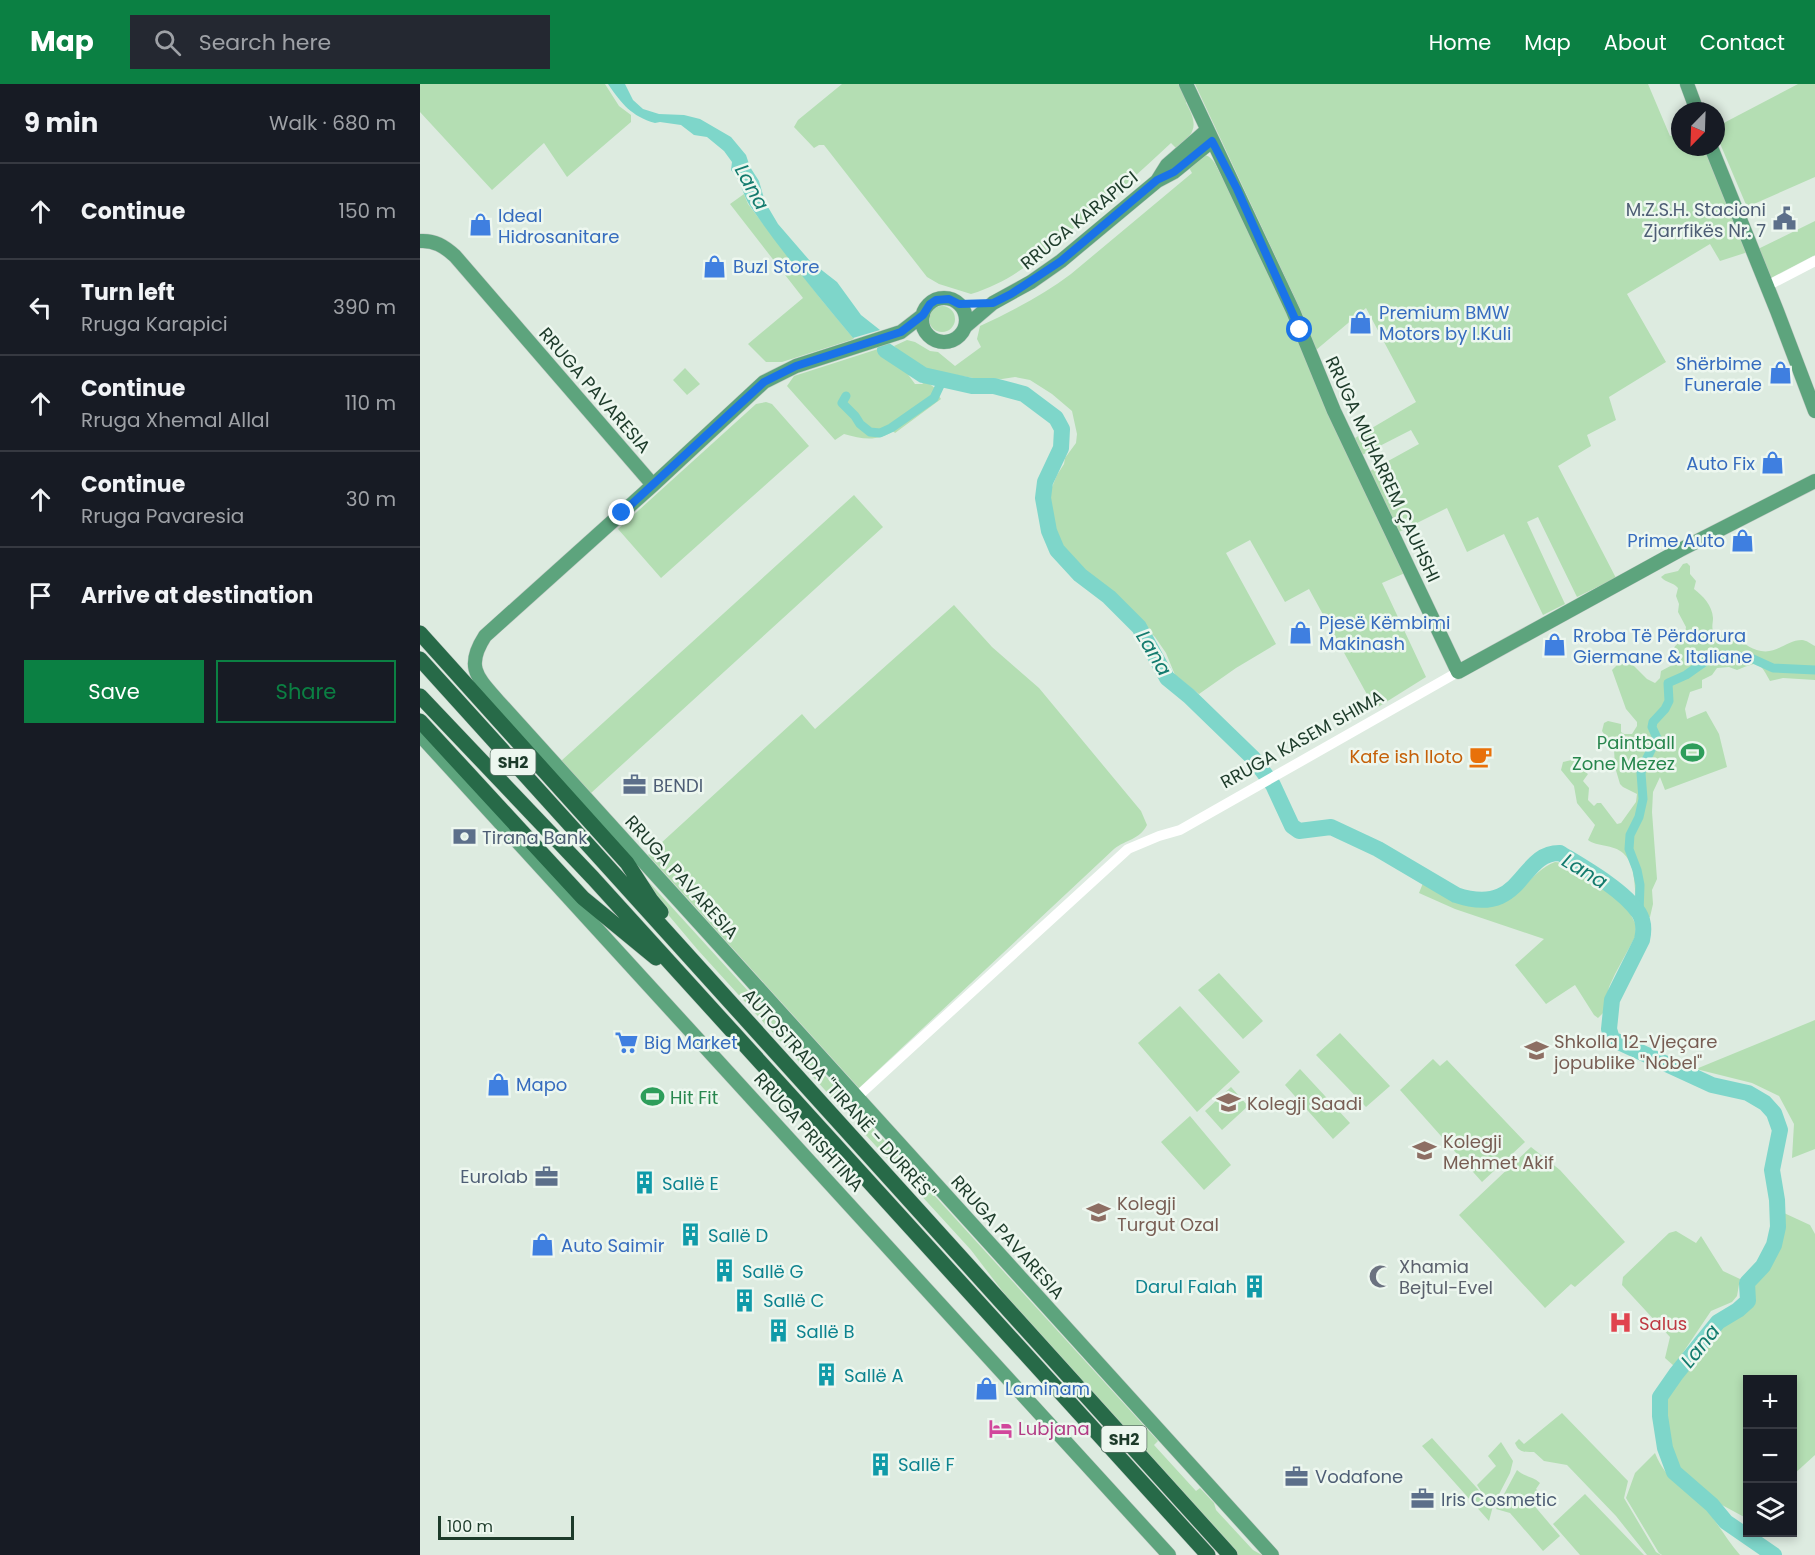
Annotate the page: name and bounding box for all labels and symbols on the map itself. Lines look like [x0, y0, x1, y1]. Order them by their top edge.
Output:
north arrow [1671, 102, 1725, 156]
water label: Lana [728, 159, 776, 215]
street label: RRUGA KARAPICI [1015, 165, 1143, 275]
place label: M.Z.S.H. Stacioni Zjarrfikës Nr. 7 [1626, 197, 1766, 243]
place label: Ideal Hidrosanitare [498, 203, 619, 249]
public building icon: M.Z.S.H. Stacioni Zjarrfikës Nr. 7 [1771, 206, 1797, 232]
shop icon: Ideal Hidrosanitare [467, 212, 493, 238]
shop icon: Buzl Store [702, 253, 728, 279]
place label: Buzl Store [733, 254, 820, 279]
place label: Premium BMW Motors by I.Kuli [1379, 300, 1511, 346]
shop icon: Premium BMW Motors by I.Kuli [1348, 309, 1374, 335]
route start [1286, 316, 1312, 342]
street label: RRUGA PAVARESIA [533, 322, 657, 458]
place label: Shërbime Funerale [1676, 351, 1762, 397]
street label: RRUGA MUHARREM ÇAUHSHI [1320, 352, 1446, 586]
shop icon: Shërbime Funerale [1767, 360, 1793, 386]
shop icon: Auto Fix [1760, 450, 1786, 476]
place label: Auto Fix [1686, 451, 1755, 476]
route end [608, 499, 634, 525]
shop icon: Prime Auto [1730, 527, 1756, 553]
place label: Prime Auto [1627, 528, 1725, 553]
place label: Pjesë Këmbimi Makinash [1319, 610, 1450, 656]
shop icon: Pjesë Këmbimi Makinash [1288, 619, 1314, 645]
place label: Rroba Të Përdorura Giermane & Italiane [1573, 623, 1752, 669]
water label: Lana [1130, 625, 1178, 681]
shop icon: Rroba Të Përdorura Giermane & Italiane [1542, 632, 1568, 658]
street label: RRUGA KASEM SHIMA [1216, 684, 1388, 794]
place label: Paintball Zone Mezez [1572, 730, 1675, 776]
sports icon: Paintball Zone Mezez [1680, 739, 1706, 765]
cafe icon: Kafe ish lloto [1468, 743, 1494, 769]
place label: Kafe ish lloto [1350, 744, 1463, 769]
road number: SH2 [490, 749, 536, 775]
office icon: BENDI [622, 772, 648, 798]
place label: BENDI [653, 773, 703, 798]
street label: RRUGA PAVARESIA [619, 810, 745, 944]
bank icon: Tirana Bank [451, 824, 477, 850]
place label: Tirana Bank [482, 825, 588, 850]
water label: Lana [1557, 847, 1613, 895]
street label: AUTOSTRADA "TIRANË - DURRËS" [737, 983, 941, 1205]
supermarket icon: Big Market [613, 1029, 639, 1055]
place label: Shkolla 12-Vjeçare jopublike "Nobel" [1553, 1029, 1718, 1075]
place label: Big Market [644, 1030, 738, 1055]
school or university icon: Shkolla 12-Vjeçare jopublike "Nobel" [1523, 1038, 1549, 1064]
street label: RRUGA PRISHTINA [749, 1067, 869, 1197]
shop icon: Mapo [485, 1071, 511, 1097]
place label: Mapo [516, 1072, 567, 1097]
sports icon: Hit Fit [639, 1084, 665, 1110]
place label: Hit Fit [670, 1085, 718, 1110]
school or university icon: Kolegji Saadi [1216, 1090, 1242, 1116]
place label: Kolegji Saadi [1247, 1091, 1362, 1116]
place label: Kolegji Mehmet Akif [1443, 1129, 1554, 1175]
school or university icon: Kolegji Mehmet Akif [1412, 1138, 1438, 1164]
office icon: Eurolab [533, 1163, 559, 1189]
place label: Eurolab [460, 1164, 528, 1189]
building icon: Sallë E [631, 1170, 657, 1196]
street label: RRUGA PAVARESIA [945, 1170, 1071, 1304]
place label: Sallë E [662, 1171, 719, 1196]
place label: Kolegji Turgut Ozal [1117, 1191, 1219, 1237]
school or university icon: Kolegji Turgut Ozal [1086, 1200, 1112, 1226]
building icon: Sallë D [677, 1222, 703, 1248]
place label: Sallë D [708, 1223, 768, 1248]
shop icon: Auto Saimir [530, 1232, 556, 1258]
place label: Auto Saimir [561, 1233, 665, 1258]
place label: Xhamia Bejtul-Evel [1399, 1254, 1493, 1300]
building icon: Sallë G [711, 1258, 737, 1284]
place label: Sallë G [742, 1259, 804, 1284]
mosque icon: Xhamia Bejtul-Evel [1368, 1263, 1394, 1289]
building icon: Darul Falah [1242, 1273, 1268, 1299]
place label: Darul Falah [1135, 1274, 1237, 1299]
building icon: Sallë C [732, 1287, 758, 1313]
place label: Sallë C [763, 1288, 824, 1313]
hospital icon: Salus [1608, 1310, 1634, 1336]
place label: Salus [1639, 1311, 1687, 1336]
building icon: Sallë B [765, 1318, 791, 1344]
water label: Lana [1674, 1318, 1726, 1374]
place label: Sallë B [796, 1319, 855, 1344]
building icon: Sallë A [813, 1362, 839, 1388]
place label: Sallë A [844, 1363, 904, 1388]
shop icon: Laminam [974, 1375, 1000, 1401]
place label: Laminam [1005, 1376, 1090, 1401]
hotel icon: Lubjana [987, 1415, 1013, 1441]
place label: Lubjana [1018, 1416, 1090, 1441]
road number: SH2 [1102, 1426, 1146, 1452]
building icon: Sallë F [867, 1451, 893, 1477]
place label: Sallë F [898, 1452, 955, 1477]
office icon: Vodafone [1284, 1463, 1310, 1489]
place label: Vodafone [1315, 1464, 1403, 1489]
office icon: Iris Cosmetic [1410, 1486, 1436, 1512]
place label: Iris Cosmetic [1441, 1487, 1557, 1512]
scale bar [438, 1513, 574, 1540]

